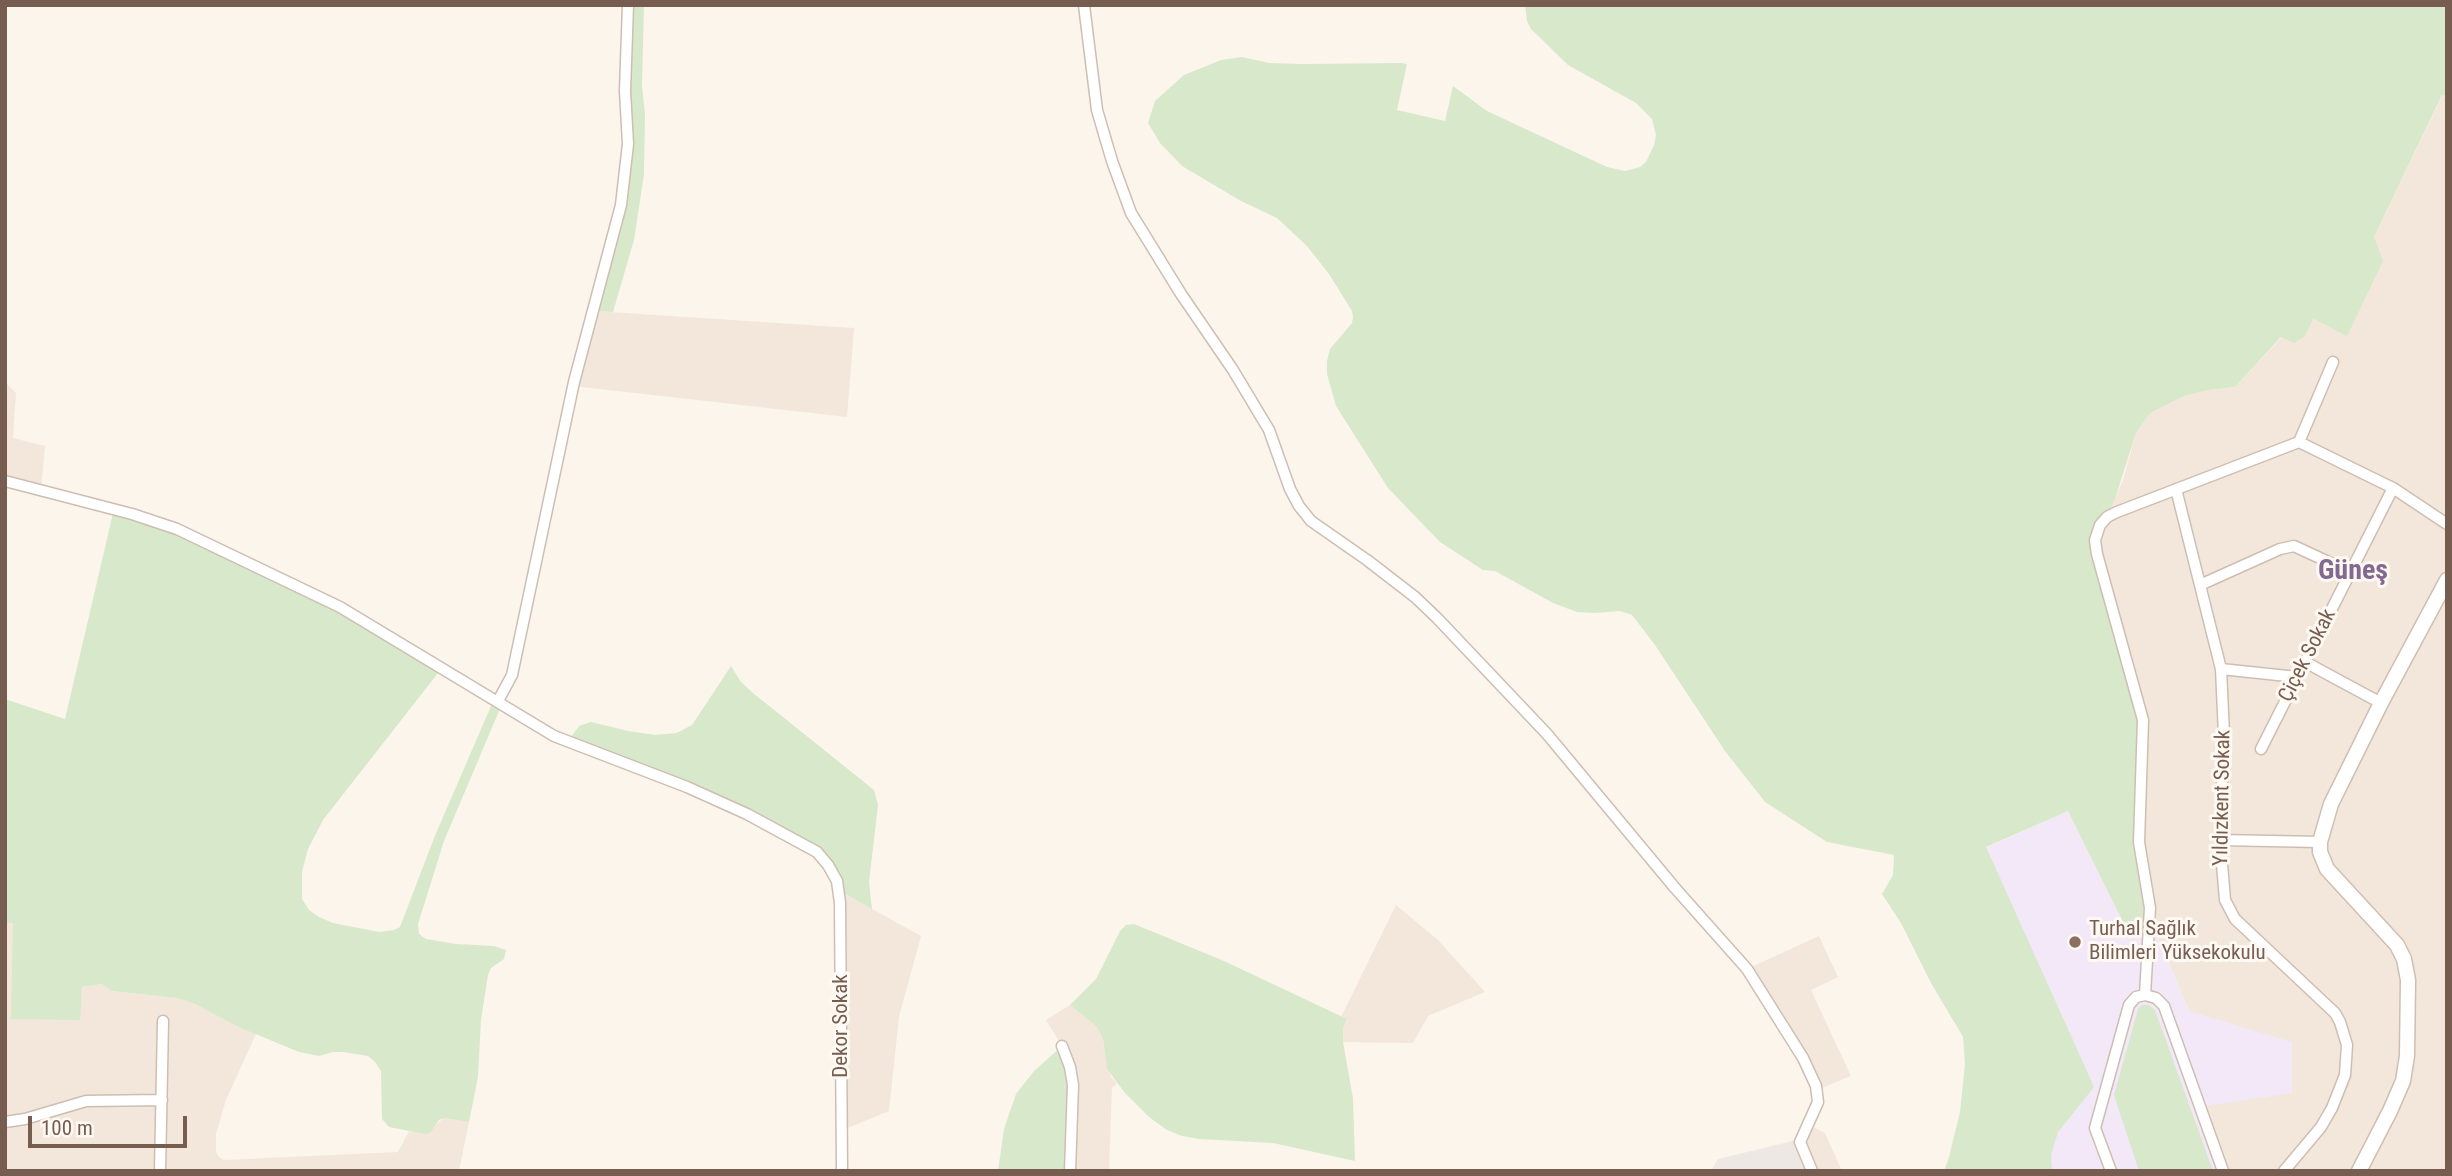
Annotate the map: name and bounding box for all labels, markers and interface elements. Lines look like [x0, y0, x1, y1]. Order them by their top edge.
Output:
district label: Güneş [2318, 555, 2388, 589]
street label: Çiçek Sokak [2274, 605, 2342, 707]
street label: Yıldızkent Sokak [2209, 730, 2237, 866]
place label: Turhal Sağlık Bilimleri Yüksekokulu [2089, 917, 2266, 967]
marker: Turhal Sağlık Bilimleri Yüksekokulu [2067, 934, 2083, 950]
street label: Dekor Sokak [829, 974, 855, 1078]
scale bar [32, 1102, 191, 1146]
text: 100 m [41, 1116, 93, 1140]

